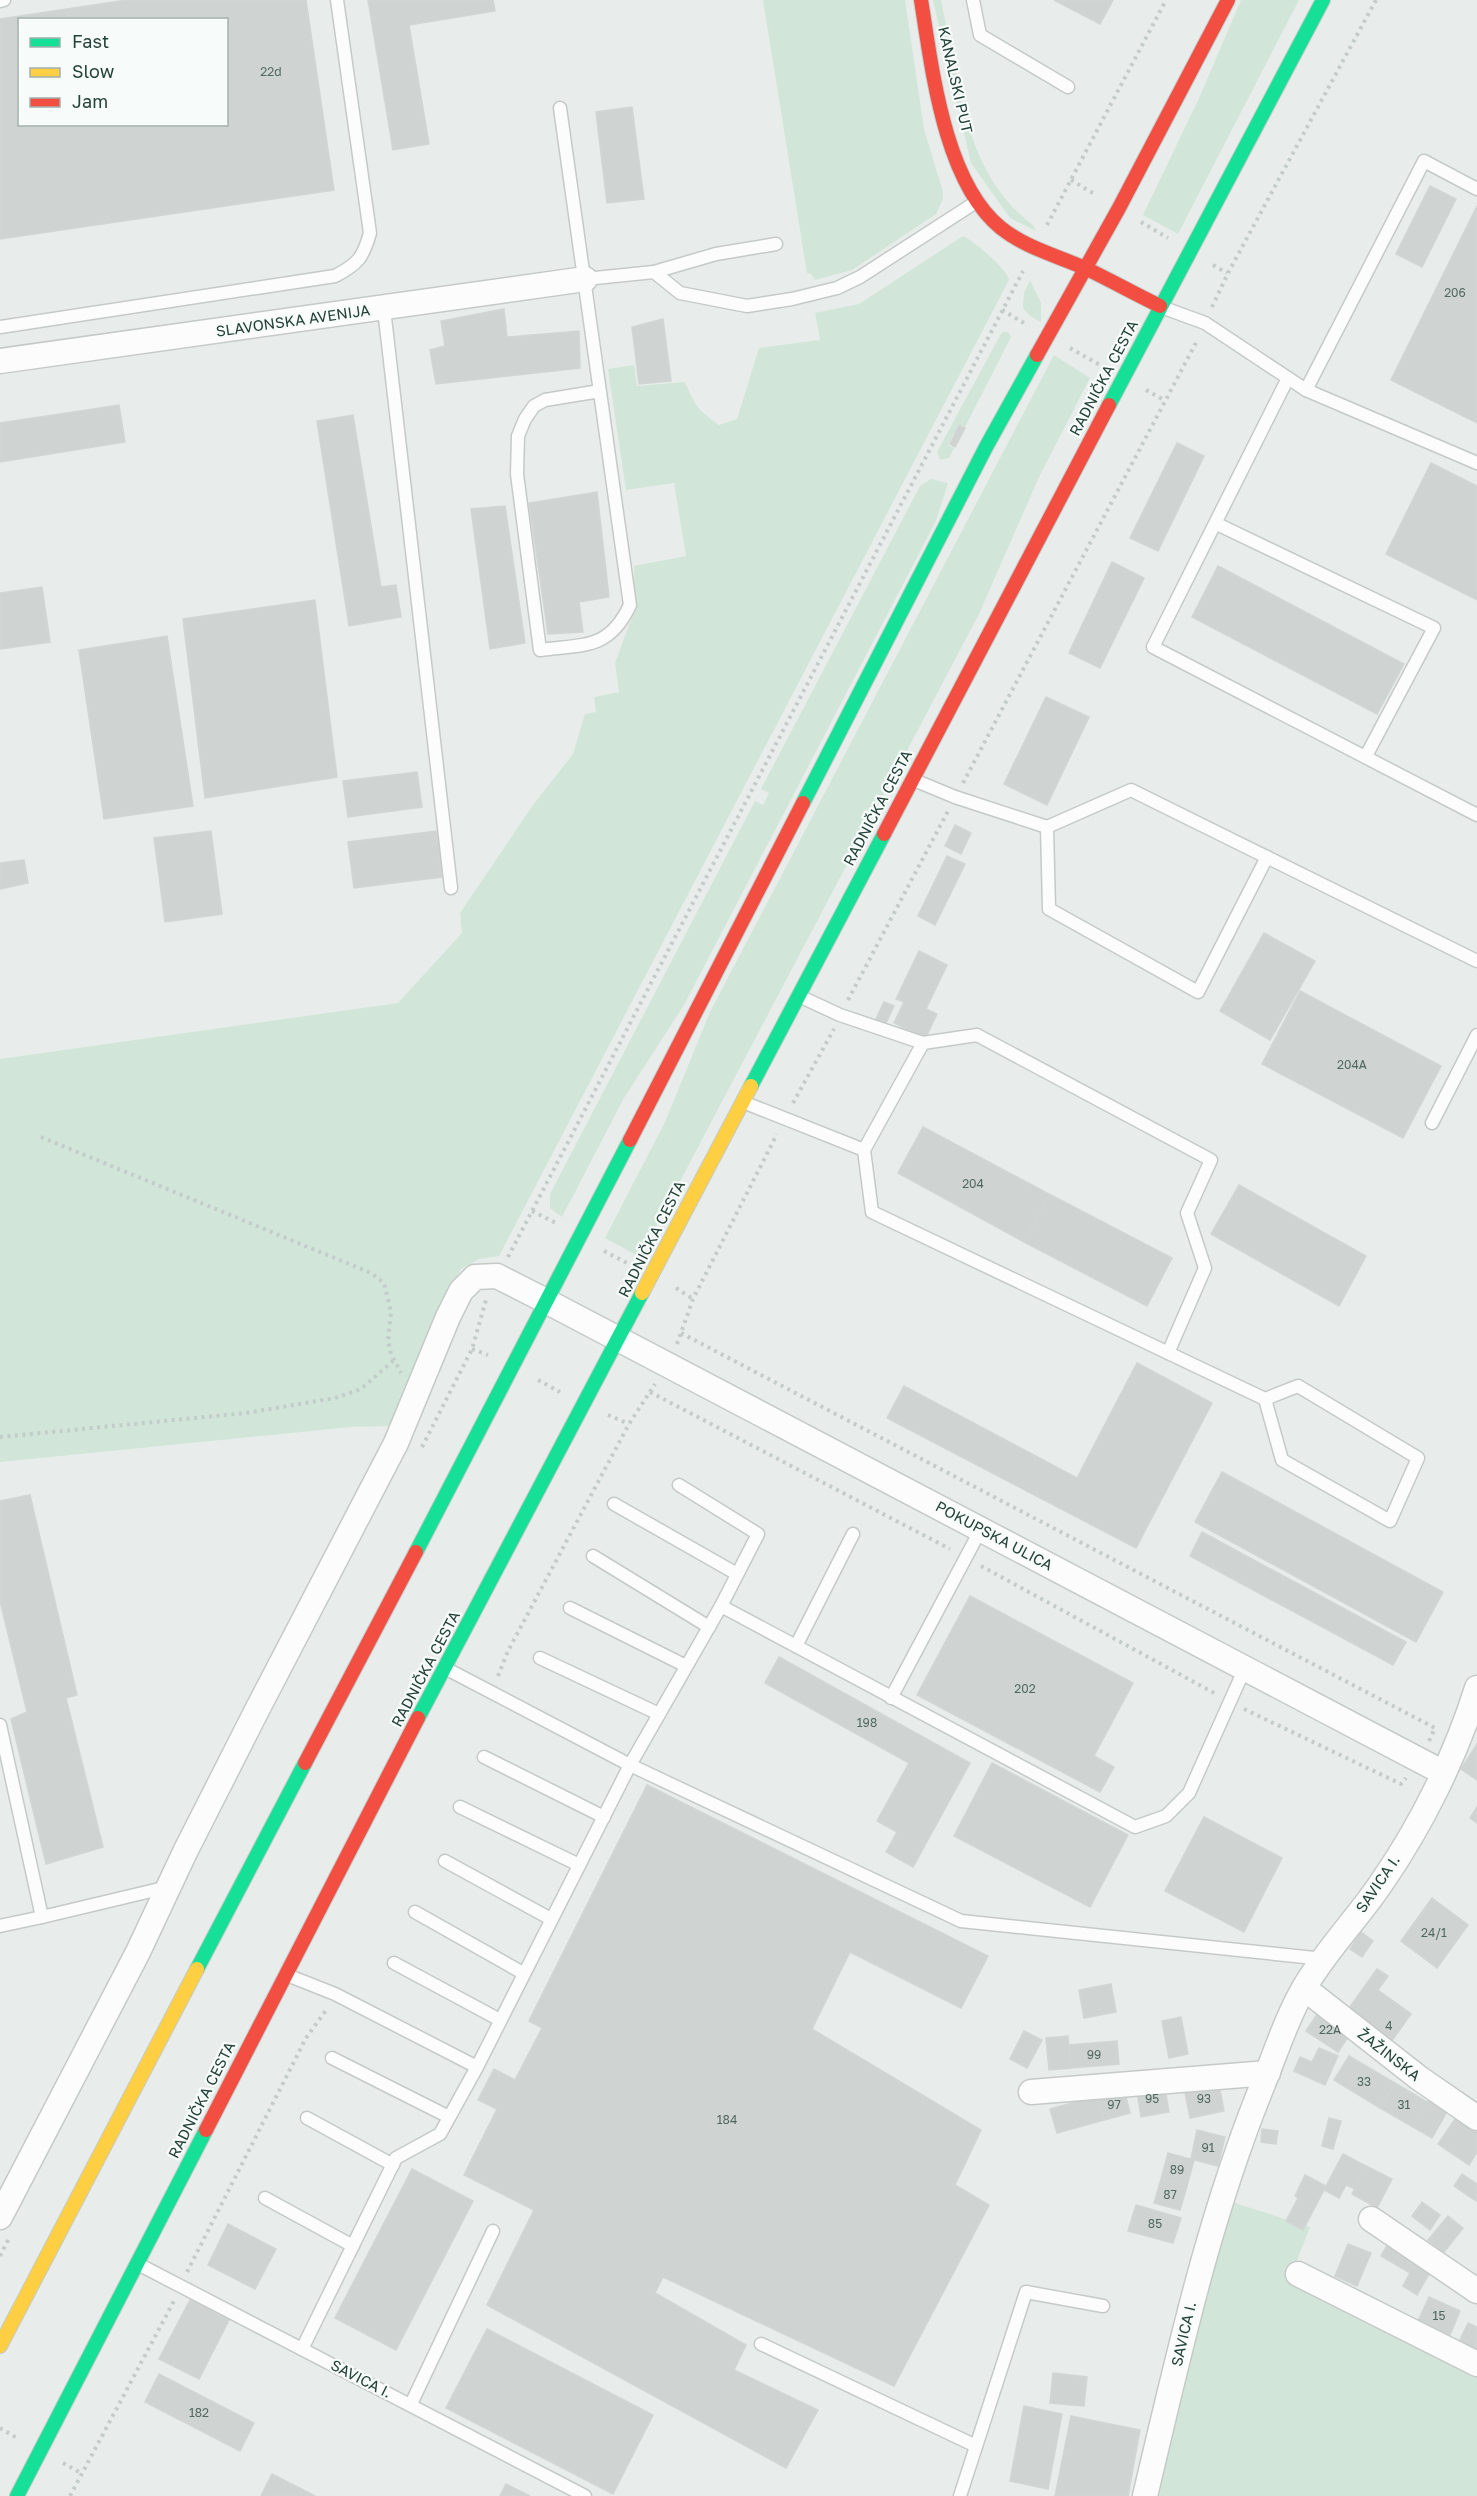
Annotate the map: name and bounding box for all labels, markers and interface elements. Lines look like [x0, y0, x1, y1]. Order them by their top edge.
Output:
legend [18, 18, 228, 126]
street label: KANALSKI PUT [935, 25, 977, 135]
text: Fast [72, 30, 109, 52]
text: Slow [72, 60, 115, 82]
house number: 22d [260, 64, 282, 79]
text: Jam [72, 90, 108, 112]
house number: 206 [1444, 285, 1466, 300]
street label: SLAVONSKA AVENIJA [215, 300, 371, 340]
street label: RADNIČKA CESTA [1065, 317, 1141, 438]
street label: RADNIČKA CESTA [839, 747, 915, 868]
house number: 204A [1337, 1057, 1367, 1072]
house number: 204 [962, 1176, 984, 1191]
street label: RADNIČKA CESTA [614, 1177, 688, 1300]
street label: POKUPSKA ULICA [933, 1497, 1056, 1574]
street label: RADNIČKA CESTA [387, 1608, 463, 1729]
house number: 202 [1014, 1681, 1036, 1696]
house number: 198 [857, 1715, 877, 1730]
street label: SAVICA I. [1351, 1851, 1403, 1916]
house number: 24/1 [1421, 1925, 1447, 1940]
house number: 4 [1385, 2018, 1393, 2033]
house number: 22A [1319, 2022, 1341, 2037]
street label: ŽAŽINSKA [1355, 2024, 1424, 2084]
street label: RADNIČKA CESTA [164, 2038, 238, 2161]
house number: 99 [1087, 2047, 1101, 2062]
house number: 33 [1357, 2074, 1371, 2089]
house number: 95 [1145, 2091, 1159, 2106]
house number: 93 [1197, 2091, 1211, 2106]
house number: 97 [1107, 2097, 1121, 2112]
house number: 31 [1398, 2097, 1411, 2112]
house number: 184 [717, 2112, 737, 2127]
house number: 91 [1201, 2140, 1215, 2155]
house number: 89 [1170, 2162, 1184, 2177]
house number: 87 [1163, 2187, 1177, 2202]
house number: 85 [1148, 2216, 1162, 2231]
street label: SAVICA I. [1167, 2300, 1199, 2368]
house number: 15 [1433, 2308, 1445, 2323]
street label: SAVICA I. [328, 2355, 395, 2401]
house number: 182 [189, 2405, 209, 2420]

